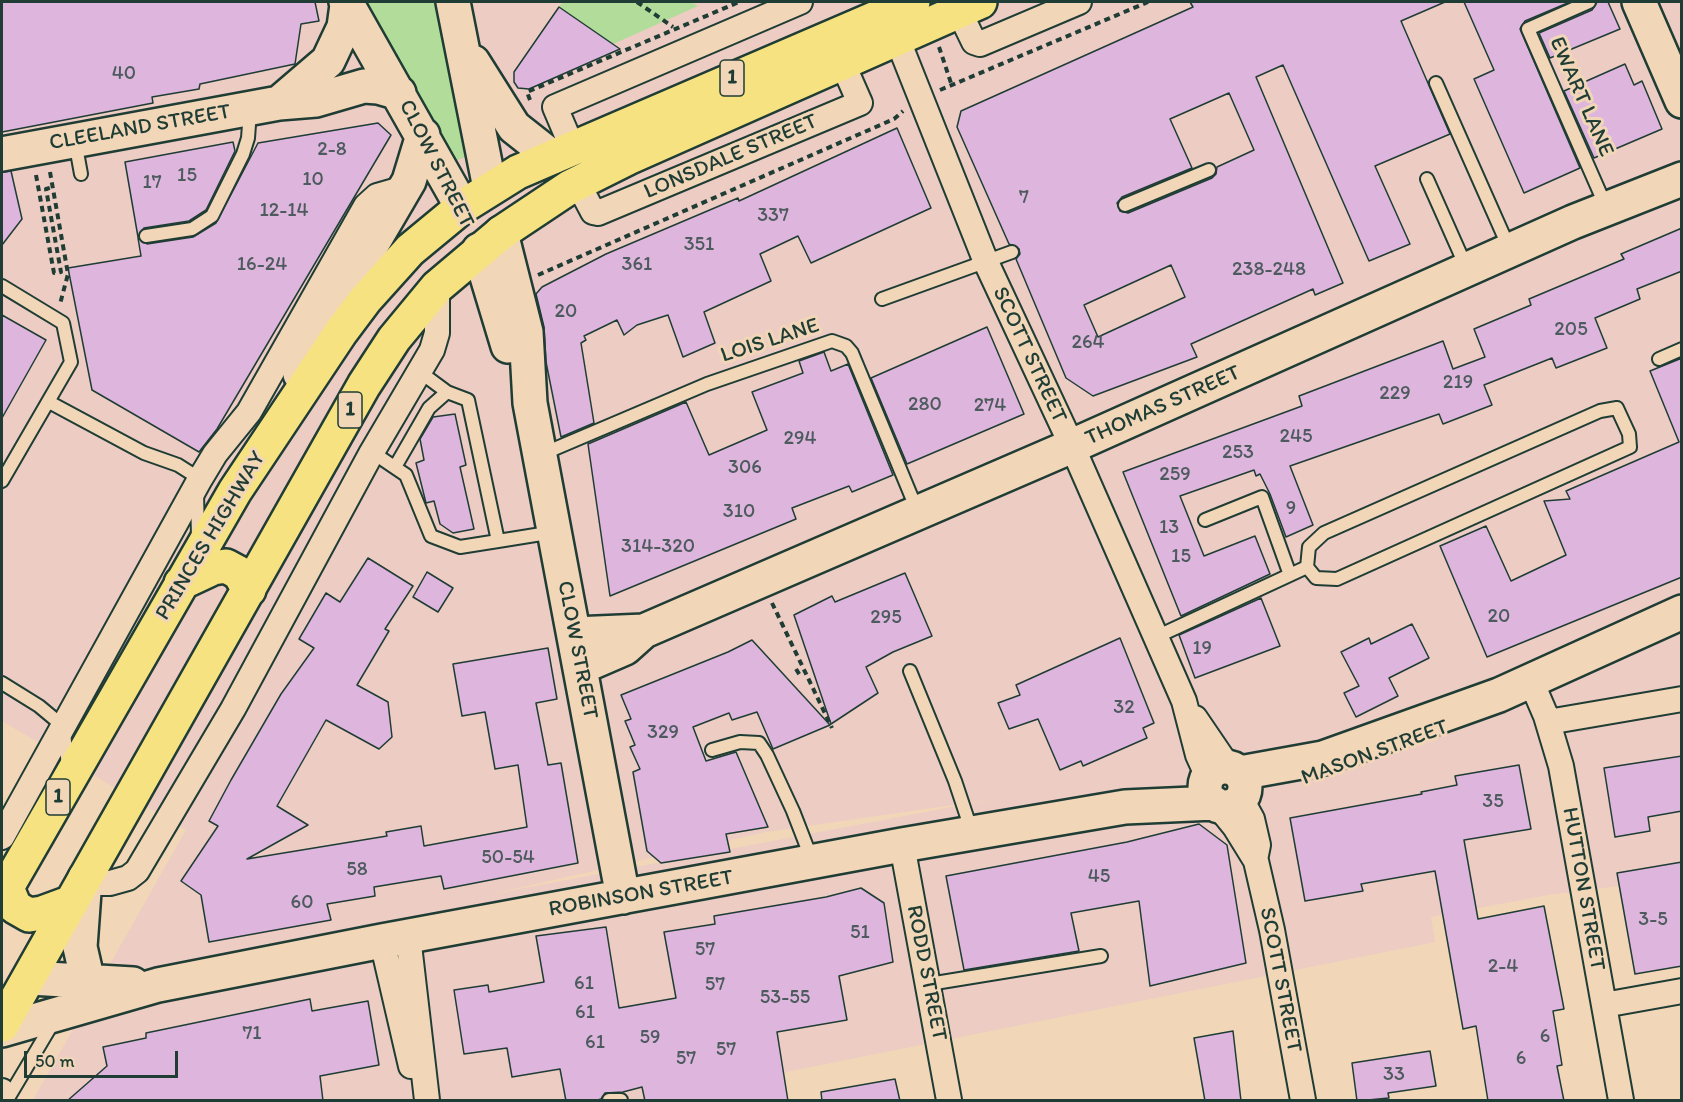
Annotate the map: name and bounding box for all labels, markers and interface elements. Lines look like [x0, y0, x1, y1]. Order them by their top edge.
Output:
street label: EWART LANE [1543, 33, 1619, 161]
road number: 1 [720, 60, 744, 96]
house number: 40 [112, 62, 136, 86]
street label: CLOW STREET [392, 96, 480, 232]
street label: CLEELAND STREET [47, 99, 233, 157]
street label: LONSDALE STREET [640, 109, 822, 205]
house number: 2-8 [317, 138, 347, 162]
house number: 15 [177, 164, 197, 188]
house number: 10 [302, 168, 324, 192]
house number: 17 [142, 171, 162, 195]
house number: 7 [1019, 186, 1029, 210]
house number: 12-14 [259, 199, 309, 223]
house number: 337 [757, 204, 789, 228]
house number: 351 [684, 233, 714, 257]
house number: 16-24 [237, 253, 287, 277]
house number: 361 [622, 253, 652, 277]
house number: 238-248 [1232, 258, 1306, 282]
street label: SCOTT STREET [986, 283, 1072, 427]
house number: 20 [555, 300, 577, 324]
street label: LOIS LANE [717, 313, 823, 369]
house number: 205 [1554, 318, 1588, 342]
house number: 264 [1071, 331, 1105, 355]
street label: THOMAS STREET [1081, 360, 1245, 452]
house number: 219 [1443, 371, 1473, 395]
house number: 229 [1379, 382, 1411, 406]
road number: 1 [338, 392, 362, 428]
house number: 280 [908, 393, 942, 417]
house number: 274 [974, 394, 1006, 418]
house number: 245 [1279, 425, 1313, 449]
house number: 294 [784, 427, 816, 451]
house number: 253 [1222, 441, 1254, 465]
street label: PRINCES HIGHWAY [150, 447, 272, 625]
house number: 306 [728, 456, 762, 480]
house number: 259 [1159, 463, 1191, 487]
house number: 9 [1286, 497, 1296, 521]
house number: 310 [723, 500, 755, 524]
house number: 13 [1159, 516, 1179, 540]
house number: 314-320 [621, 535, 695, 559]
house number: 15 [1171, 545, 1191, 569]
street label: CLOW STREET [551, 579, 603, 721]
house number: 20 [1488, 605, 1510, 629]
house number: 295 [870, 606, 902, 630]
house number: 19 [1192, 637, 1212, 661]
house number: 32 [1113, 696, 1135, 720]
street label: MASON STREET [1298, 714, 1452, 792]
house number: 329 [647, 721, 679, 745]
road number: 1 [46, 779, 70, 815]
house number: 35 [1482, 790, 1504, 814]
street label: HUTTON STREET [1556, 805, 1610, 973]
house number: 50-54 [481, 846, 535, 870]
house number: 58 [346, 858, 368, 882]
street label: ROBINSON STREET [547, 865, 735, 923]
house number: 45 [1088, 865, 1110, 889]
house number: 60 [291, 891, 313, 915]
street label: RODD STREET [900, 903, 952, 1043]
street label: SCOTT STREET [1253, 905, 1307, 1055]
house number: 3-5 [1638, 908, 1668, 932]
house number: 51 [850, 921, 870, 945]
house number: 57 [695, 938, 715, 962]
house number: 2-4 [1488, 955, 1518, 979]
house number: 61 [574, 972, 594, 996]
house number: 57 [705, 973, 725, 997]
house number: 53-55 [760, 986, 810, 1010]
house number: 61 [575, 1001, 595, 1025]
house number: 71 [242, 1022, 262, 1046]
house number: 6 [1540, 1025, 1550, 1049]
house number: 59 [640, 1026, 660, 1050]
house number: 61 [585, 1031, 605, 1055]
house number: 57 [716, 1038, 736, 1062]
scale bar [27, 1039, 182, 1077]
house number: 57 [676, 1047, 696, 1071]
house number: 6 [1516, 1047, 1526, 1071]
text: 50 m [35, 1050, 75, 1072]
house number: 33 [1383, 1063, 1405, 1087]

